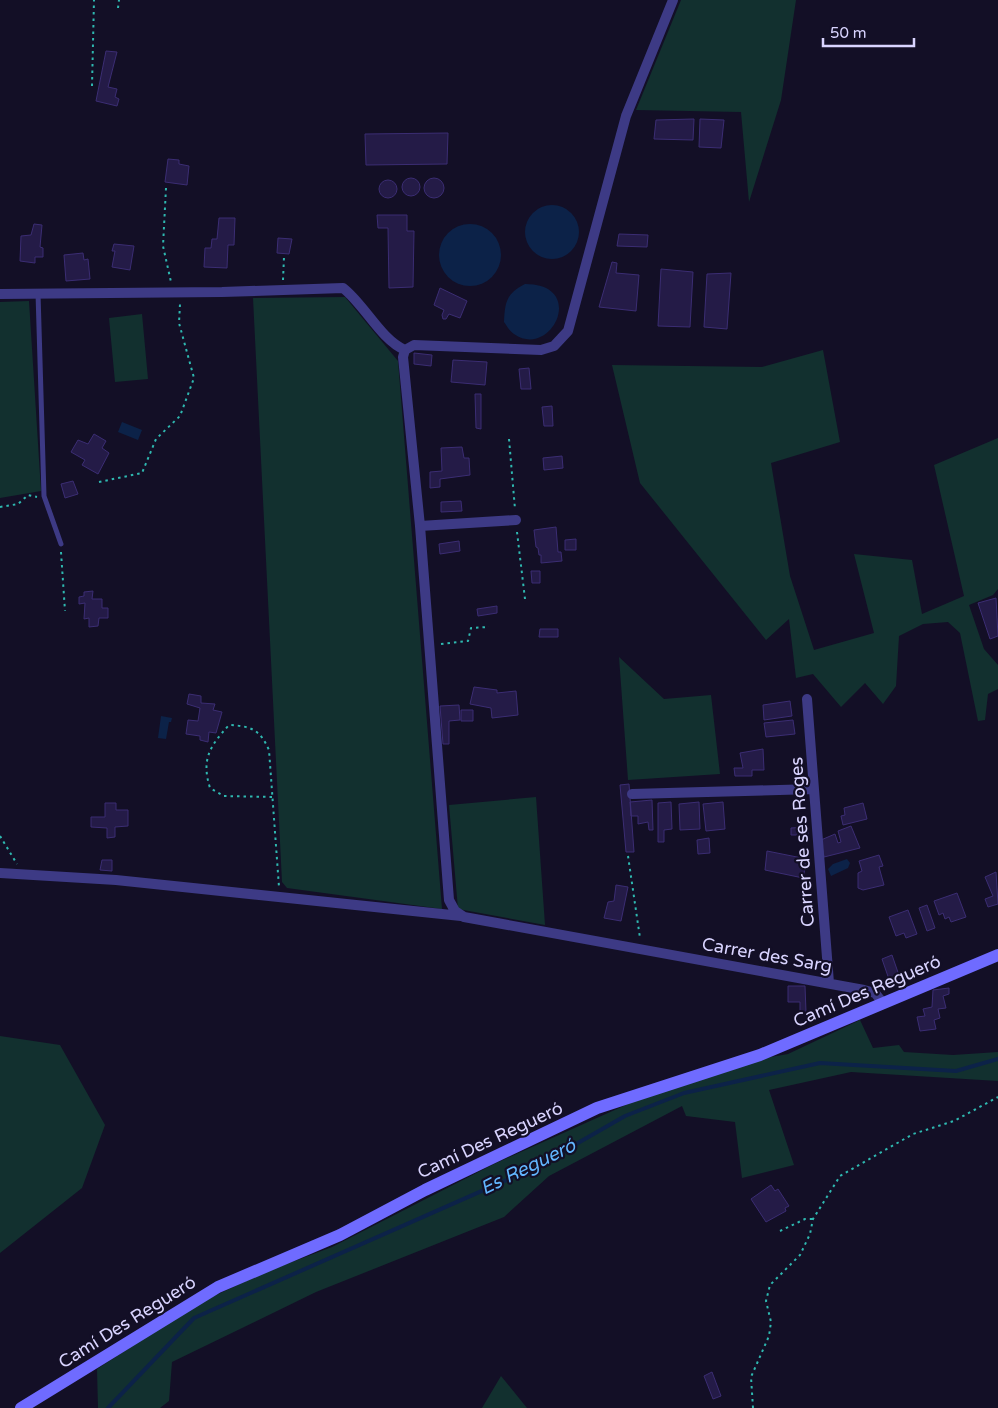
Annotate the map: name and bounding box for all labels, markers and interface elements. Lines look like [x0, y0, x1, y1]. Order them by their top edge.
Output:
scale bar [823, 15, 914, 47]
text: 50 m [830, 24, 867, 42]
street label: Carrer de ses Roges [785, 756, 819, 928]
street label: Carrer des Sarg [700, 933, 834, 977]
street label: Camí Des Regueró [790, 950, 944, 1032]
street label: Camí Des Regueró [414, 1097, 566, 1183]
water label: Es Regueró [477, 1134, 581, 1200]
street label: Camí Des Regueró [54, 1271, 200, 1373]

